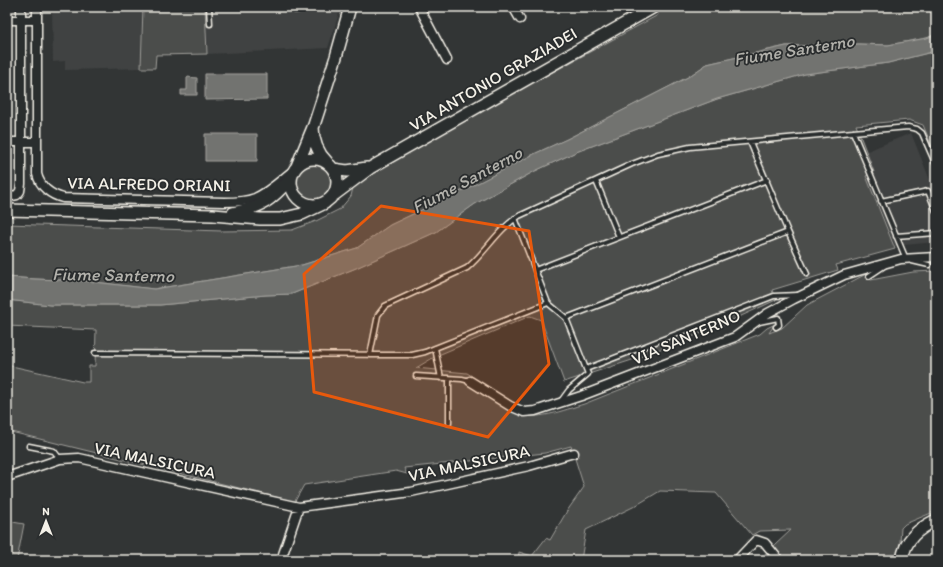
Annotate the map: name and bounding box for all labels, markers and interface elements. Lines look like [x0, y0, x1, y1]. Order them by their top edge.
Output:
street label: VIA ANTONIO GRAZIADEI [406, 23, 580, 135]
water label: Fiume Santerno [732, 29, 857, 70]
water label: Fiume Santerno [408, 141, 527, 218]
street label: VIA ALFREDO ORIANI [67, 173, 231, 195]
water label: Fiume Santerno [52, 263, 175, 287]
street label: VIA SANTERNO [629, 305, 743, 369]
street label: VIA MALSICURA [92, 437, 218, 483]
street label: VIA MALSICURA [406, 440, 532, 486]
north arrow [26, 501, 66, 541]
text: N [42, 505, 50, 518]

